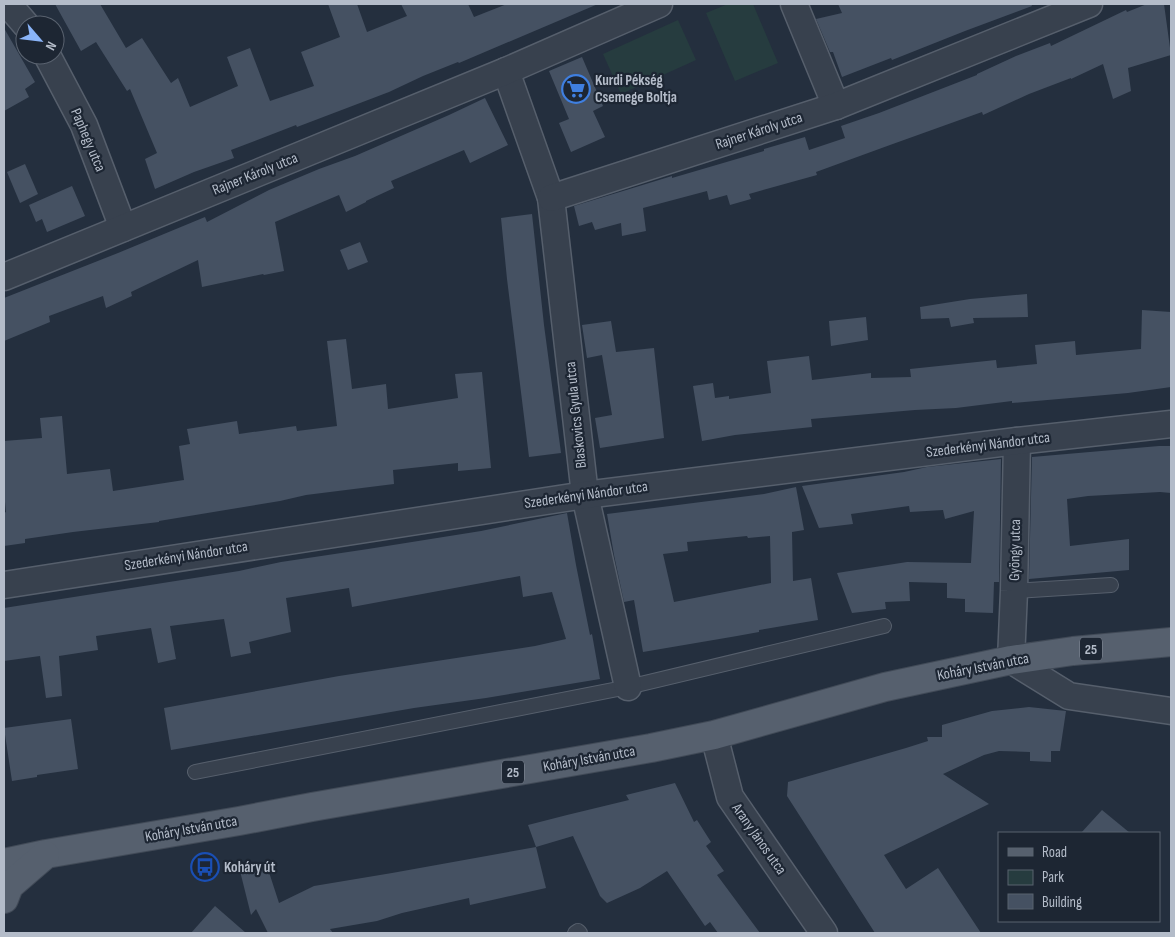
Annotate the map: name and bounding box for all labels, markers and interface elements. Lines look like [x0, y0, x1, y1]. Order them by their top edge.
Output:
north arrow [15, 15, 65, 65]
text: N [42, 39, 60, 53]
place label: Kurdi Pékség Csemege Boltja [595, 71, 677, 107]
supermarket icon: Kurdi Pékség Csemege Boltja [561, 74, 591, 104]
street label: Paphegy utca [66, 106, 110, 175]
street label: Rajner Károly utca [713, 108, 805, 154]
street label: Rajner Károly utca [210, 148, 301, 200]
street label: Blaskovics Gyula utca [561, 360, 591, 469]
street label: Szederkényi Nándor utca [925, 428, 1051, 462]
street label: Szederkényi Nándor utca [523, 477, 649, 513]
street label: Gyöngy utca [1005, 519, 1025, 581]
street label: Szederkényi Nándor utca [123, 537, 249, 575]
road number: 25 [1080, 638, 1102, 661]
street label: Koháry István utca [936, 649, 1031, 685]
street label: Koháry István utca [542, 742, 637, 776]
road number: 25 [502, 760, 524, 784]
street label: Arany János utca [727, 799, 791, 878]
street label: Koháry István utca [144, 812, 239, 846]
legend [998, 832, 1160, 922]
text: Road [1042, 843, 1067, 862]
bus stop icon: Koháry út [190, 852, 220, 882]
place label: Koháry út [224, 858, 275, 877]
text: Park [1042, 868, 1064, 887]
text: Building [1042, 893, 1082, 912]

